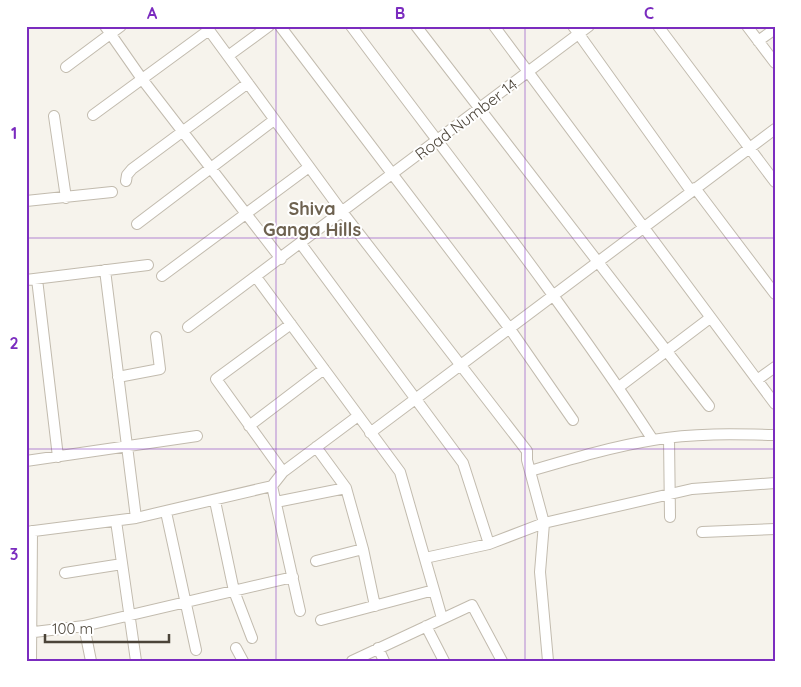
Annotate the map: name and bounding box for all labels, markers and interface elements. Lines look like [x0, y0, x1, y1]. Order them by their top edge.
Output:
text: A [147, 3, 158, 23]
text: B [395, 3, 405, 23]
text: C [644, 3, 654, 23]
street label: Road Number 14 [411, 74, 521, 164]
text: 1 [11, 123, 17, 143]
district label: Shiva Ganga Hills [263, 197, 361, 241]
text: 2 [9, 333, 19, 353]
text: 3 [10, 544, 18, 564]
scale bar [45, 612, 169, 644]
text: 100 m [52, 619, 93, 638]

